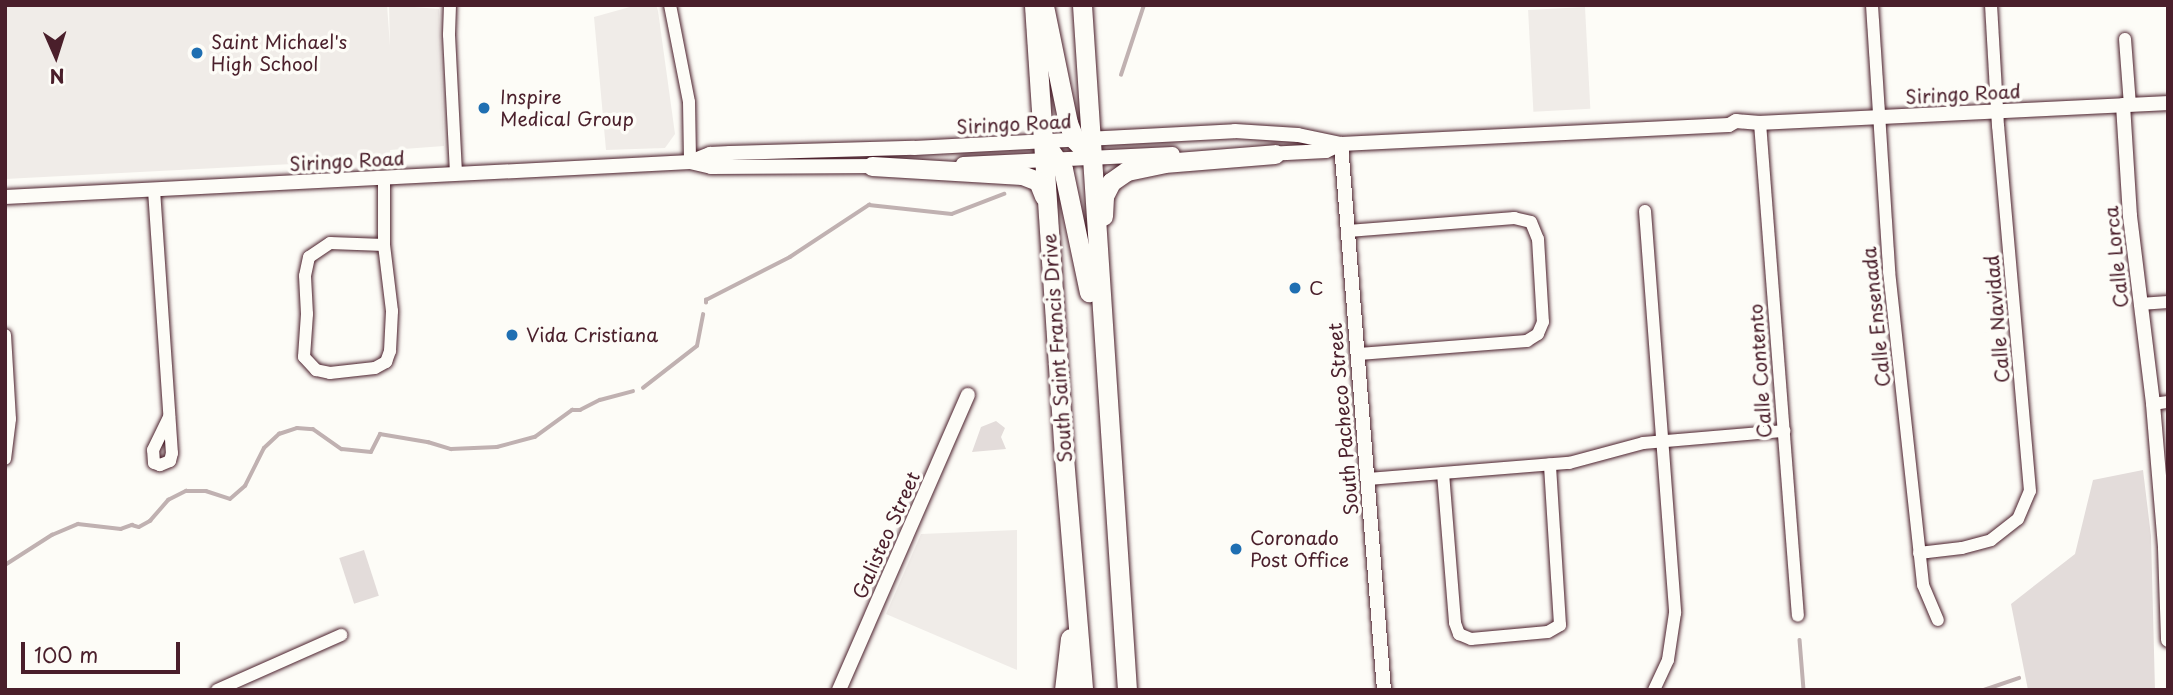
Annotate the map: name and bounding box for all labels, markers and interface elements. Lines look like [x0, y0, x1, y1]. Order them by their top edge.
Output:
north arrow [21, 21, 91, 91]
place label: Saint Michael's High School [211, 31, 347, 75]
marker: Saint Michael's High School [189, 45, 205, 61]
text: N [49, 63, 65, 91]
street label: Siringo Road [1905, 80, 2021, 108]
place label: Inspire Medical Group [500, 86, 634, 130]
marker: Inspire Medical Group [474, 98, 494, 118]
street label: Siringo Road [956, 110, 1072, 138]
street label: Siringo Road [289, 147, 405, 175]
street label: Calle Lorca [2099, 205, 2133, 309]
street label: South Saint Francis Drive [1037, 231, 1077, 465]
street label: Calle Ensenada [1857, 246, 1895, 388]
street label: Calle Navidad [1980, 255, 2014, 383]
place label: C [1309, 277, 1324, 299]
marker: C [1287, 280, 1303, 296]
street label: Calle Contento [1744, 302, 1776, 440]
street label: South Pacheco Street [1323, 321, 1363, 517]
place label: Vida Cristiana [526, 324, 658, 346]
marker: Vida Cristiana [504, 327, 520, 343]
street label: Galisteo Street [848, 467, 924, 603]
place label: Coronado Post Office [1250, 527, 1349, 571]
marker: Coronado Post Office [1228, 541, 1244, 557]
scale bar [24, 628, 184, 672]
text: 100 m [34, 638, 98, 670]

